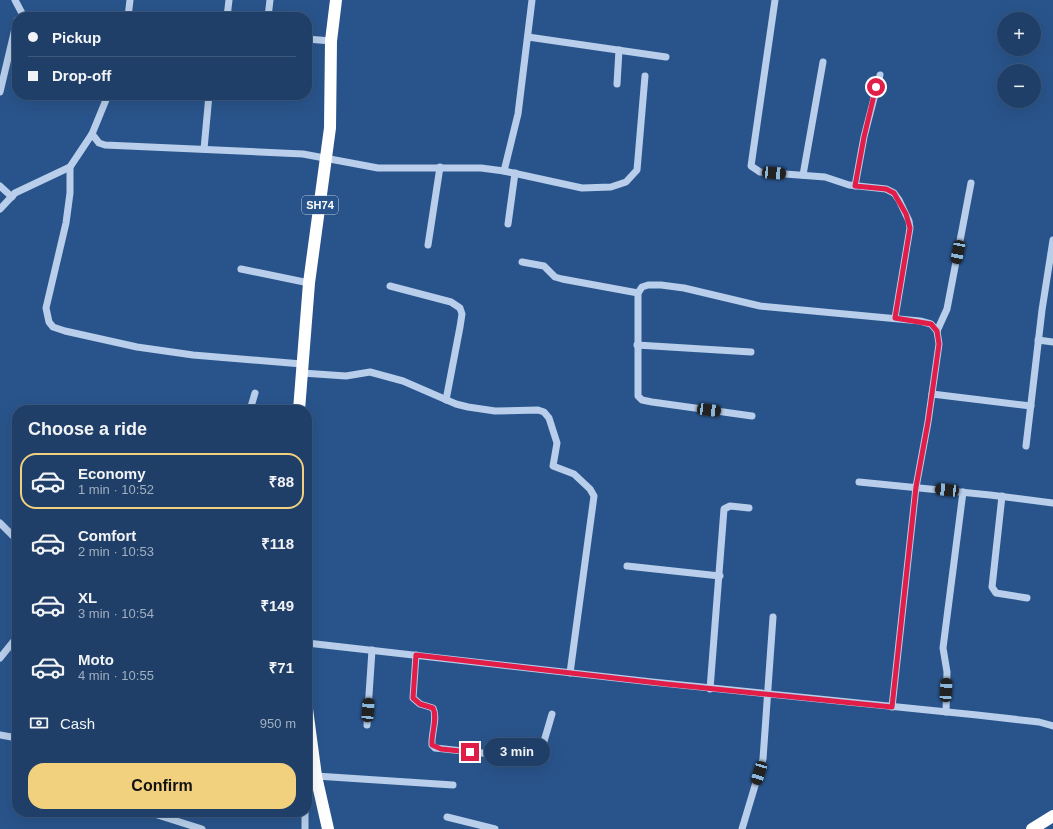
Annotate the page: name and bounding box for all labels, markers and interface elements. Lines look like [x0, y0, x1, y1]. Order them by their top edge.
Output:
map controls [997, 12, 1041, 108]
button: + [997, 12, 1041, 56]
text: Pickup [52, 29, 101, 46]
button: − [997, 64, 1041, 108]
text: Drop-off [52, 67, 111, 84]
route start [867, 78, 885, 96]
car [762, 166, 786, 180]
road number: SH74 [302, 196, 338, 214]
car [950, 239, 966, 265]
car [696, 403, 722, 417]
text: Choose a ride [28, 419, 147, 439]
icon: car [30, 463, 66, 499]
text: Economy [78, 465, 146, 482]
text: ₹88 [269, 473, 294, 490]
text: 1 min · 10:52 [78, 482, 154, 497]
car [934, 483, 960, 497]
icon: car [30, 525, 66, 561]
text: Comfort [78, 527, 136, 544]
text: ₹118 [261, 535, 294, 552]
text: 2 min · 10:53 [78, 544, 154, 559]
icon: car [30, 587, 66, 623]
text: XL [78, 589, 97, 606]
text: ₹149 [260, 597, 294, 614]
text: 3 min · 10:54 [78, 606, 154, 621]
icon: car [30, 649, 66, 685]
text: Moto [78, 651, 114, 668]
text: ₹71 [269, 659, 294, 676]
text: 4 min · 10:55 [78, 668, 154, 683]
car [939, 678, 953, 702]
car [361, 698, 375, 722]
icon: cash [28, 712, 50, 734]
text: Cash [60, 715, 95, 732]
text: 950 m [260, 716, 296, 731]
callout: 3 min [484, 738, 550, 766]
route end [461, 743, 479, 761]
text: 3 min [500, 744, 534, 759]
car [750, 760, 768, 786]
button: Confirm [28, 763, 296, 809]

